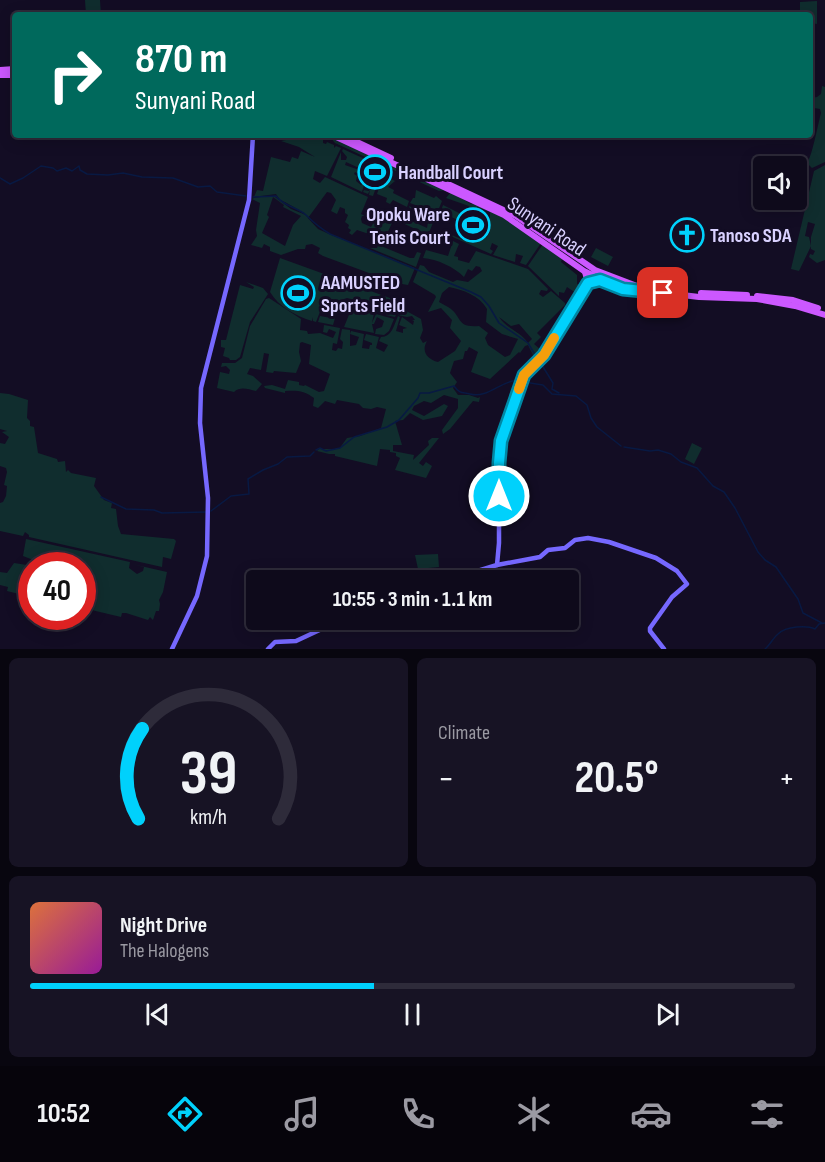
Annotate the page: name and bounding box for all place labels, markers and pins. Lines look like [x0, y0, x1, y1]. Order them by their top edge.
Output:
sports icon: Handball Court [357, 154, 393, 190]
place label: Handball Court [398, 161, 504, 185]
place label: Opoku Ware Tenis Court [366, 203, 450, 250]
sports icon: Opoku Ware Tenis Court [455, 207, 491, 243]
church icon: Tanoso SDA [669, 217, 705, 253]
place label: Tanoso SDA [710, 224, 792, 248]
pin [637, 267, 688, 318]
place label: AAMUSTED Sports Field [320, 271, 405, 318]
sports icon: AAMUSTED Sports Field [280, 275, 316, 311]

